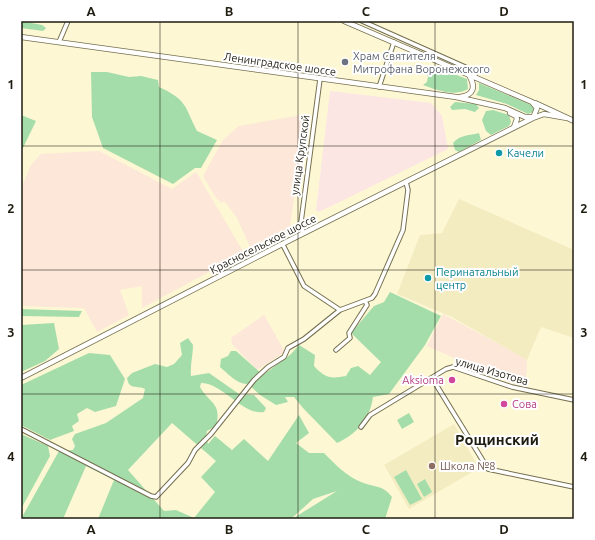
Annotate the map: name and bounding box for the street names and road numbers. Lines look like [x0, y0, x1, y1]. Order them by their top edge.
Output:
street label: Ленинградское шоссе [223, 50, 337, 78]
street label: улица Крупской [288, 114, 312, 196]
street label: Красносельское шоссе [208, 212, 318, 276]
street label: улица Изотова [454, 355, 530, 387]

